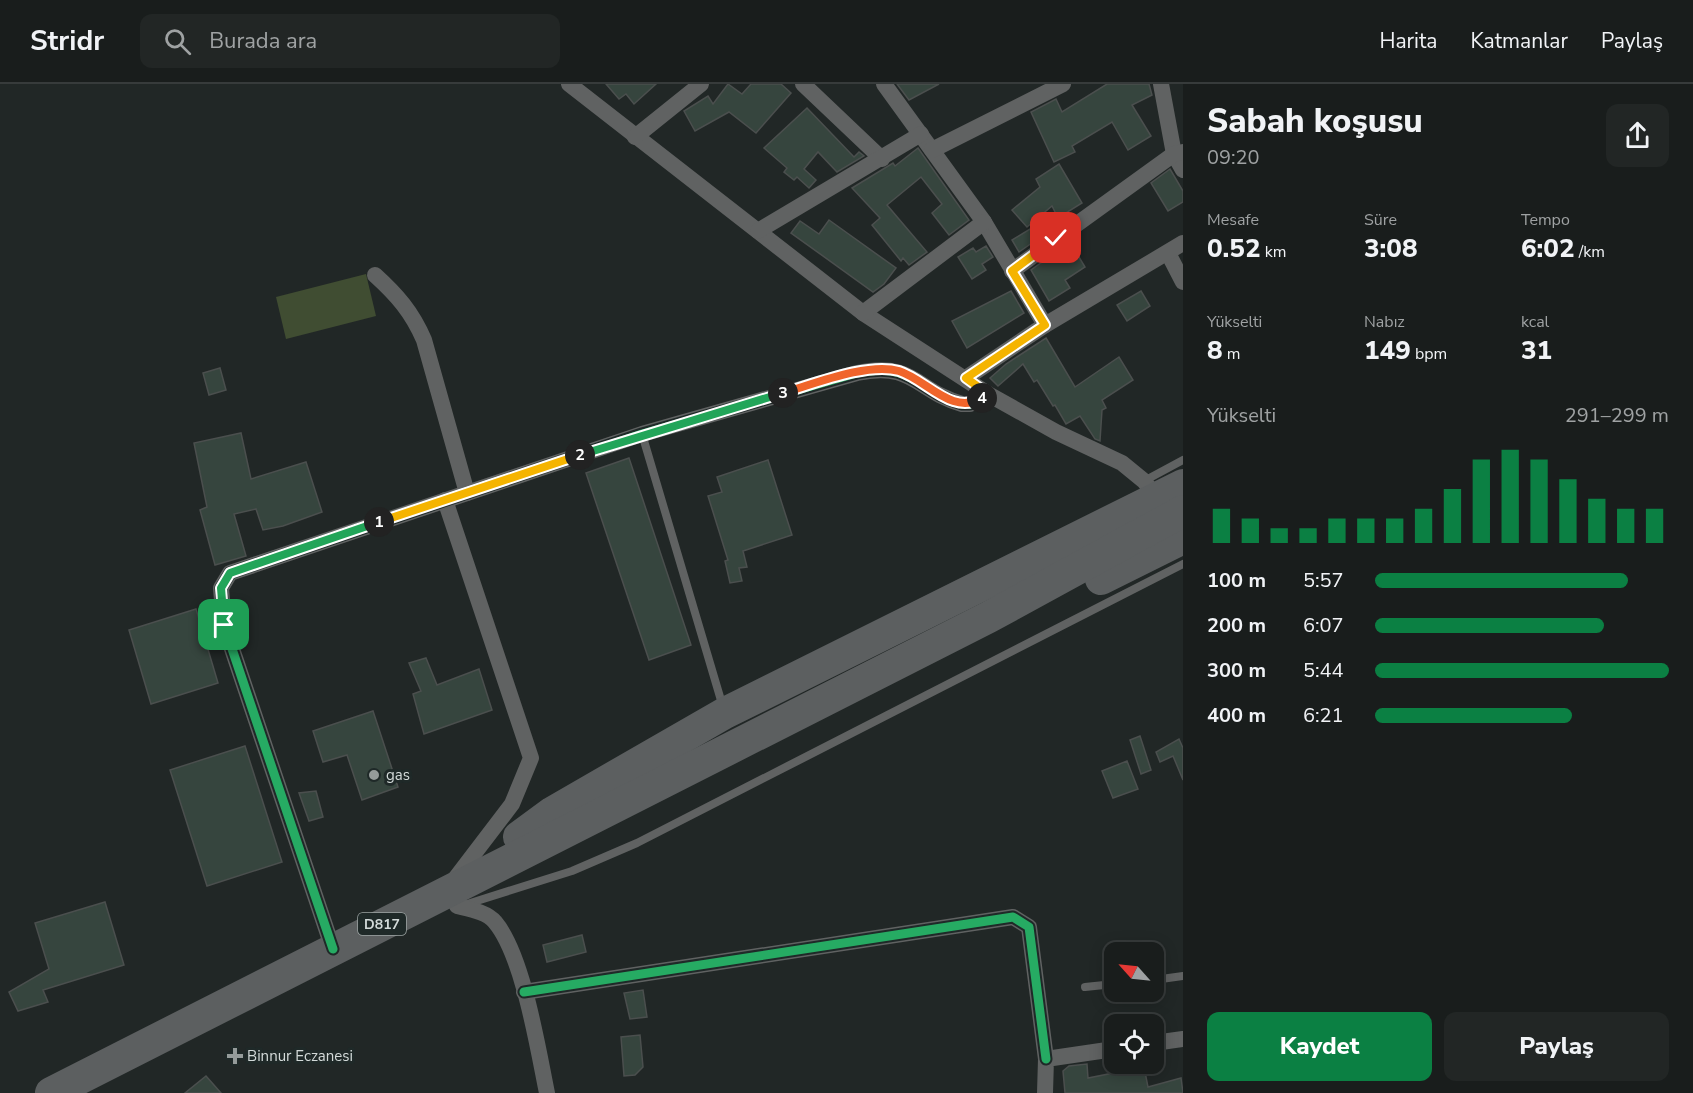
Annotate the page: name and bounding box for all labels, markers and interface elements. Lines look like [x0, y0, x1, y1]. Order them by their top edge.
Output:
search box [140, 14, 560, 68]
text: Stridr [30, 22, 104, 60]
icon: search [161, 25, 194, 58]
text: Burada ara [209, 26, 317, 56]
text: Harita [1379, 27, 1437, 55]
text: Katmanlar [1470, 27, 1568, 55]
text: Paylaş [1601, 27, 1663, 55]
text: Sabah koşusu [1207, 99, 1423, 144]
button: share [1606, 104, 1669, 167]
text: 09:20 [1207, 144, 1260, 171]
text: Mesafe [1207, 209, 1259, 231]
text: Süre [1364, 209, 1397, 231]
text: Tempo [1521, 209, 1570, 231]
pin [1030, 212, 1081, 263]
icon: check [1039, 221, 1072, 254]
text: 0.52 [1207, 231, 1261, 266]
text: 3:08 [1364, 231, 1418, 266]
text: 6:02 [1521, 231, 1575, 266]
text: km [1261, 241, 1286, 263]
text: /km [1575, 241, 1605, 263]
text: Yükselti [1207, 311, 1262, 333]
text: Nabız [1364, 311, 1405, 333]
text: kcal [1521, 311, 1549, 333]
text: 8 [1207, 333, 1223, 368]
text: 149 [1364, 333, 1411, 368]
text: 31 [1521, 333, 1552, 368]
text: m [1223, 343, 1240, 365]
text: bpm [1411, 343, 1447, 365]
pin: 3 [768, 378, 798, 408]
text: 3 [778, 382, 788, 404]
pin: 4 [967, 383, 997, 413]
text: 4 [977, 387, 987, 409]
text: Yükselti [1207, 402, 1276, 429]
text: 291–299 m [1565, 402, 1669, 429]
pin: 2 [565, 440, 595, 470]
text: 2 [575, 444, 585, 466]
pin: 1 [364, 507, 394, 537]
text: 1 [374, 511, 384, 533]
text: 100 m [1207, 567, 1266, 594]
text: 5:57 [1303, 567, 1344, 594]
pin [198, 599, 249, 650]
icon: arrive [207, 608, 240, 641]
text: 200 m [1207, 612, 1266, 639]
text: 6:07 [1303, 612, 1344, 639]
text: 300 m [1207, 657, 1266, 684]
text: 5:44 [1303, 657, 1344, 684]
text: 400 m [1207, 702, 1266, 729]
text: 6:21 [1303, 702, 1344, 729]
place label: gas [386, 765, 410, 785]
marker: gas [367, 768, 381, 782]
road number: D817 [358, 913, 406, 935]
north arrow [1104, 942, 1164, 1002]
map controls [1104, 942, 1164, 1074]
button: Kaydet [1207, 1012, 1432, 1081]
button: Paylaş [1444, 1012, 1669, 1081]
button: locate [1104, 1014, 1164, 1074]
place label: Binnur Eczanesi [247, 1046, 353, 1066]
marker: Binnur Eczanesi [228, 1049, 242, 1063]

